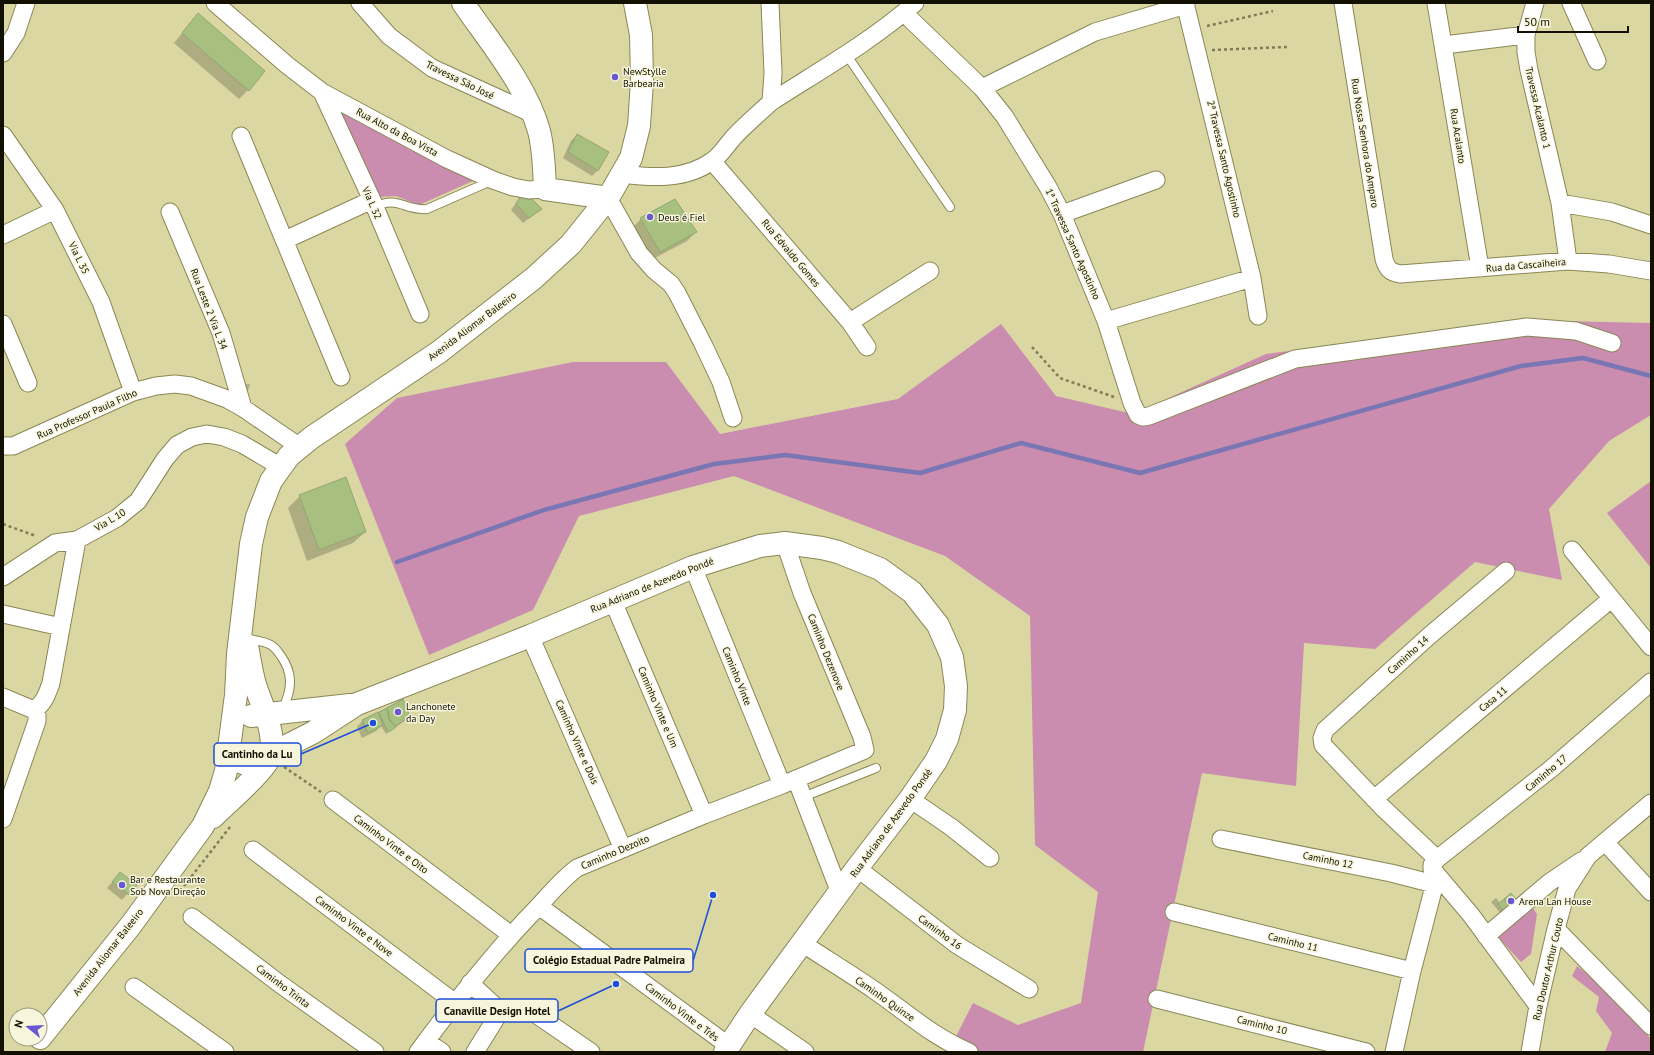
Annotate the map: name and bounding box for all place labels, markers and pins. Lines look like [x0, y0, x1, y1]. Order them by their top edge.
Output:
place label: NewStylle Barbearia [623, 65, 666, 90]
marker: NewStylle Barbearia [610, 72, 620, 82]
place label: Deus é Fiel [658, 211, 706, 224]
marker: Deus é Fiel [645, 212, 655, 222]
place label: Lanchonete da Day [406, 700, 456, 725]
marker: Lanchonete da Day [393, 707, 403, 717]
callout: Cantinho da Lu [214, 743, 301, 766]
place label: Bar e Restaurante Sob Nova Direção [130, 873, 206, 898]
marker: Bar e Restaurante Sob Nova Direção [117, 880, 127, 890]
place label: Arena Lan House [1519, 895, 1591, 908]
marker: Arena Lan House [1506, 896, 1516, 906]
callout: Colégio Estadual Padre Palmeira [525, 949, 693, 972]
callout: Canaville Design Hotel [436, 999, 558, 1022]

